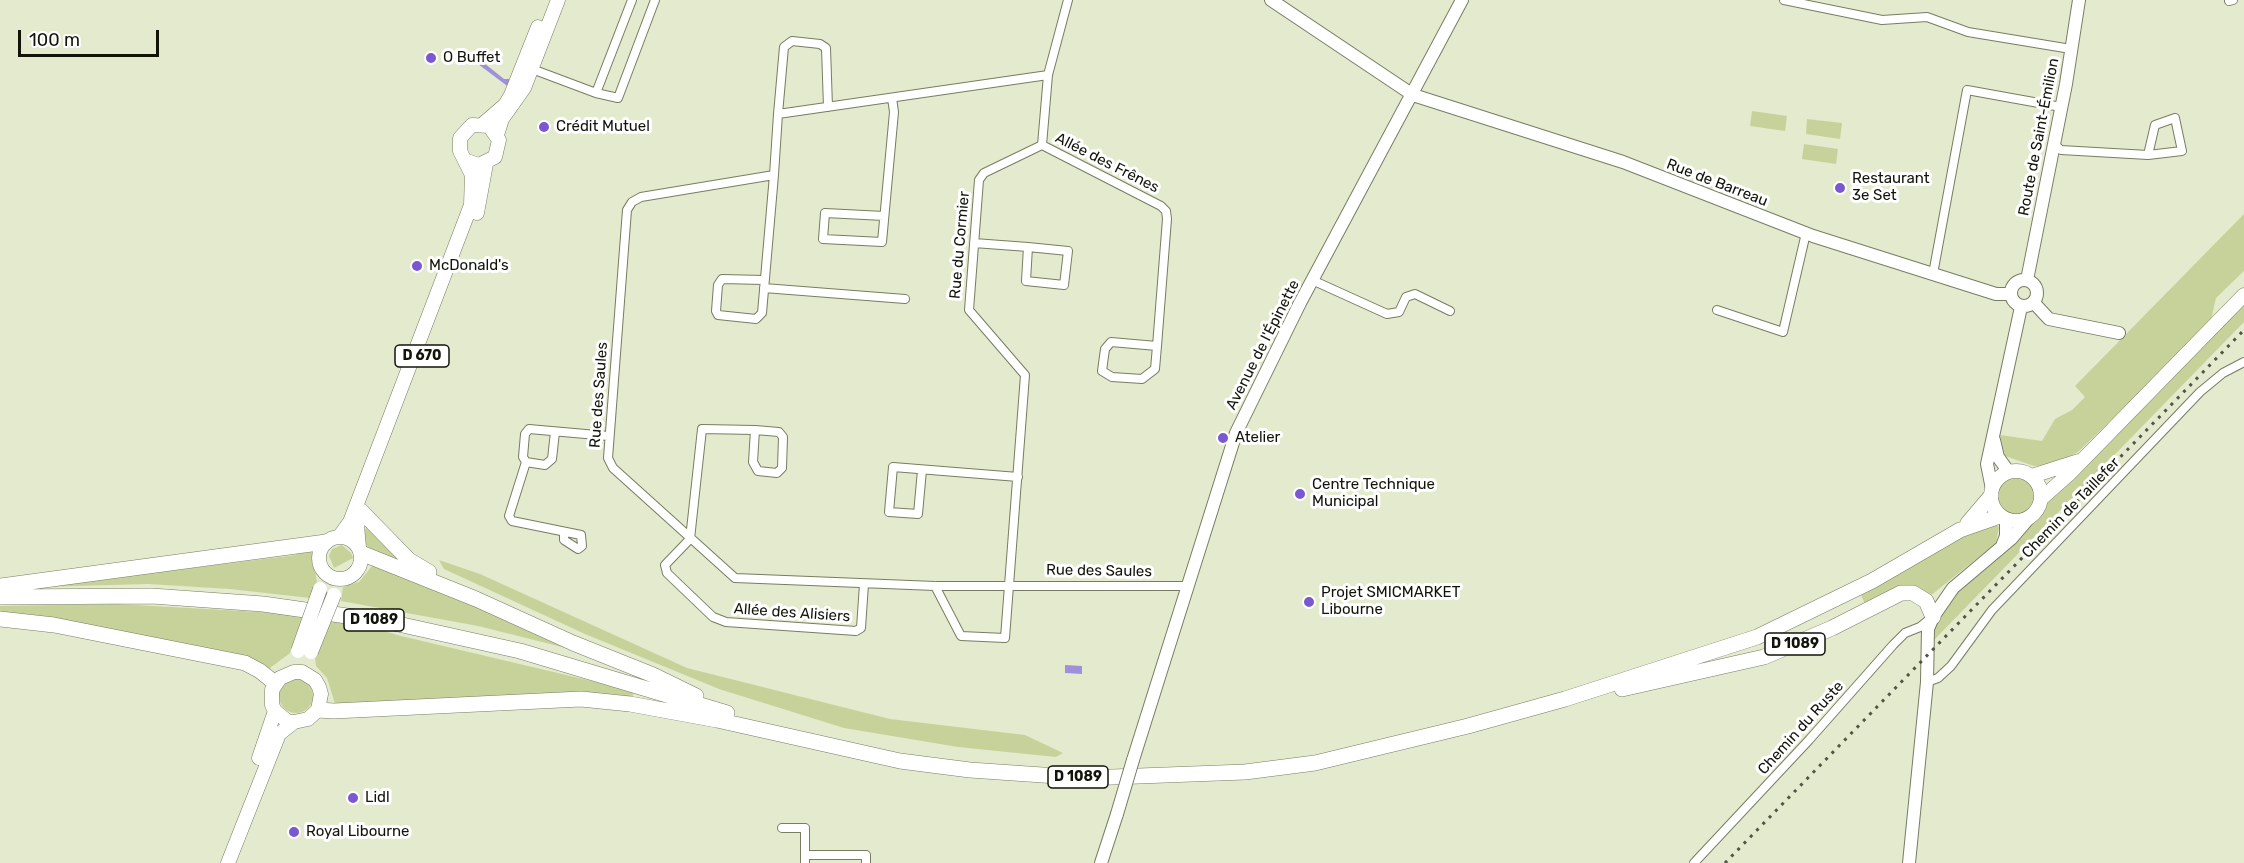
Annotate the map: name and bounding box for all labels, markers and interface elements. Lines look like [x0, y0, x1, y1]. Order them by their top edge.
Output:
scale bar [21, 18, 162, 56]
text: 100 m [29, 29, 80, 51]
place label: O Buffet [443, 49, 500, 67]
marker: O Buffet [424, 51, 438, 65]
street label: Route de Saint-Émilion [2015, 57, 2063, 217]
place label: Crédit Mutuel [556, 118, 650, 136]
marker: Crédit Mutuel [537, 120, 551, 134]
street label: Allée des Frênes [1052, 129, 1162, 197]
street label: Rue de Barreau [1664, 155, 1770, 211]
place label: Restaurant 3e Set [1852, 170, 1930, 205]
marker: Restaurant 3e Set [1833, 181, 1847, 195]
street label: Rue du Cormier [946, 190, 974, 300]
place label: McDonald's [429, 257, 509, 275]
marker: McDonald's [410, 259, 424, 273]
street label: Avenue de l'Épinette [1222, 277, 1304, 413]
street label: Rue des Saules [586, 342, 612, 448]
road number: D 670 [395, 345, 449, 367]
place label: Atelier [1235, 429, 1280, 447]
marker: Atelier [1216, 431, 1230, 445]
street label: Chemin de Taillefer [2018, 454, 2124, 562]
place label: Centre Technique Municipal [1312, 476, 1435, 511]
marker: Centre Technique Municipal [1293, 487, 1307, 501]
street label: Rue des Saules [1046, 561, 1152, 581]
place label: Projet SMICMARKET Libourne [1321, 584, 1460, 619]
marker: Projet SMICMARKET Libourne [1302, 595, 1316, 609]
street label: Allée des Alisiers [733, 600, 851, 626]
road number: D 1089 [344, 609, 404, 631]
road number: D 1089 [1765, 633, 1825, 655]
street label: Chemin du Ruste [1754, 678, 1848, 778]
road number: D 1089 [1048, 766, 1108, 788]
place label: Lidl [365, 789, 390, 807]
marker: Lidl [346, 791, 360, 805]
place label: Royal Libourne [306, 823, 409, 841]
marker: Royal Libourne [287, 825, 301, 839]

